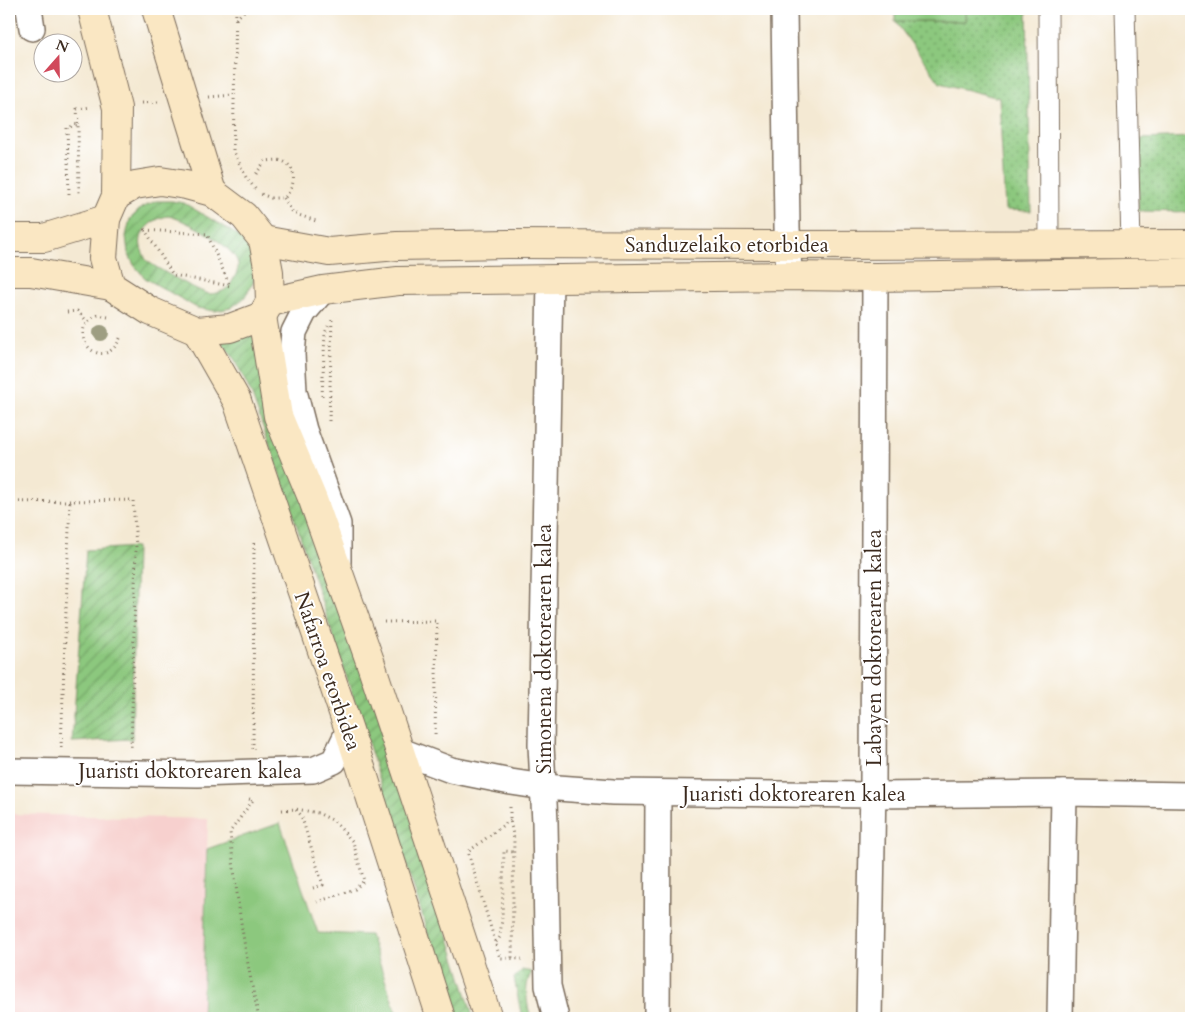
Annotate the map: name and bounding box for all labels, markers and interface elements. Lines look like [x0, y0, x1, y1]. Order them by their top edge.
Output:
north arrow [32, 32, 82, 82]
text: N [53, 35, 71, 57]
street label: Sanduzelaiko etorbidea [625, 231, 829, 260]
street label: Simonena doktorearen kalea [530, 524, 559, 774]
street label: Labayen doktorearen kalea [860, 529, 889, 767]
street label: Nafarroa etorbidea [287, 588, 368, 754]
street label: Juaristi doktorearen kalea [75, 757, 302, 786]
street label: Juaristi doktorearen kalea [679, 780, 906, 809]

